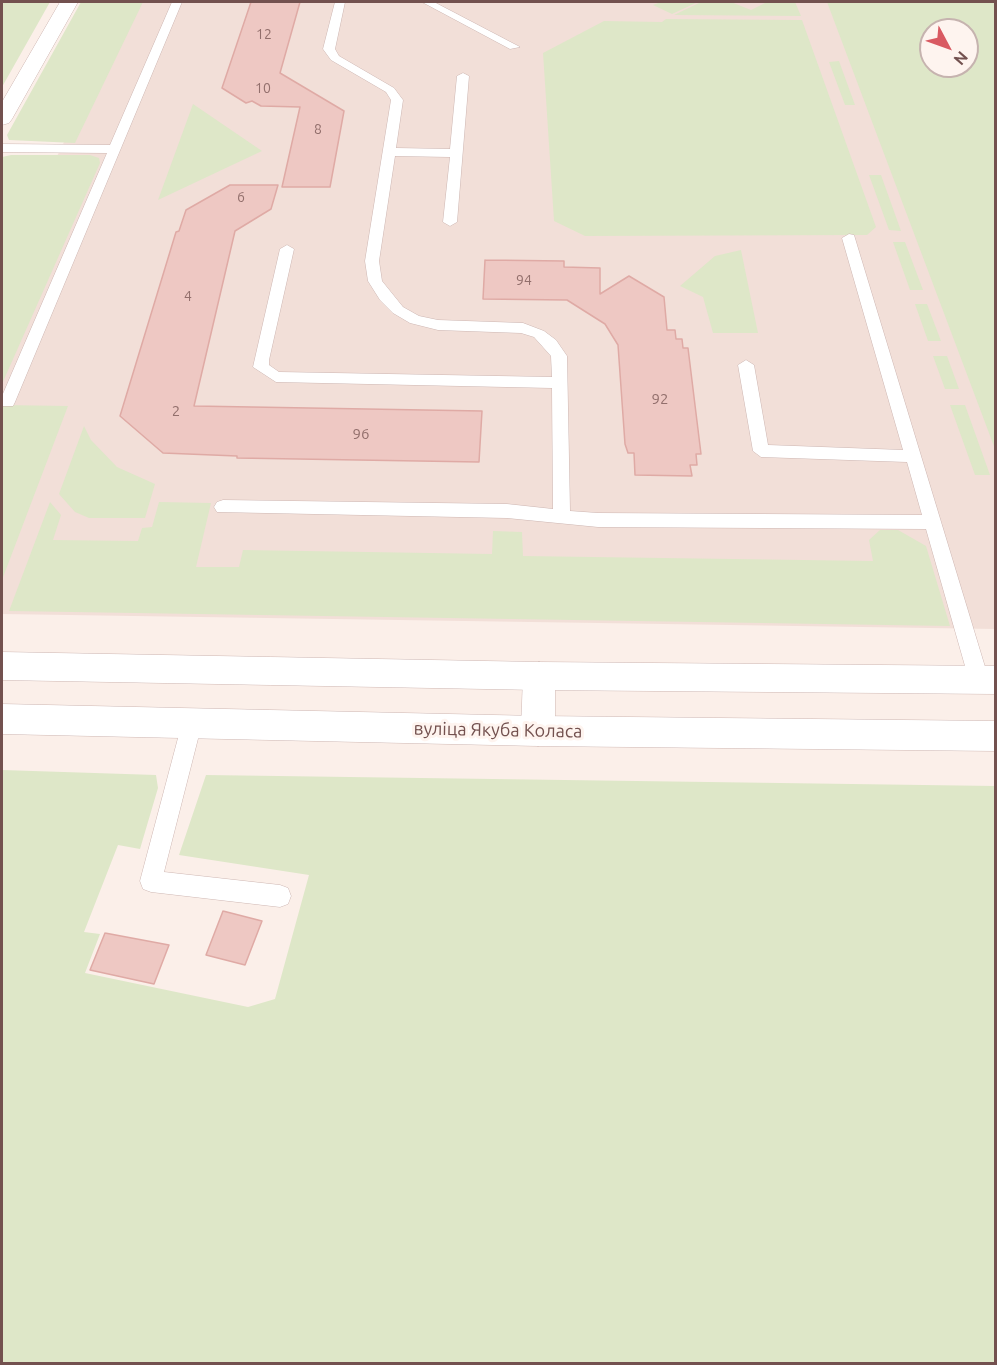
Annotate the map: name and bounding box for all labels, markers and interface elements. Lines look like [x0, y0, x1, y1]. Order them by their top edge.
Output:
north arrow [919, 18, 979, 78]
house number: 12 [256, 26, 272, 42]
text: N [950, 48, 972, 69]
house number: 10 [255, 80, 271, 96]
house number: 8 [314, 121, 322, 137]
house number: 6 [237, 189, 245, 205]
house number: 94 [516, 272, 532, 288]
house number: 4 [184, 288, 192, 304]
house number: 92 [652, 390, 668, 408]
house number: 2 [172, 402, 180, 420]
house number: 96 [353, 425, 369, 443]
street label: вуліца Якуба Коласа [413, 718, 583, 742]

